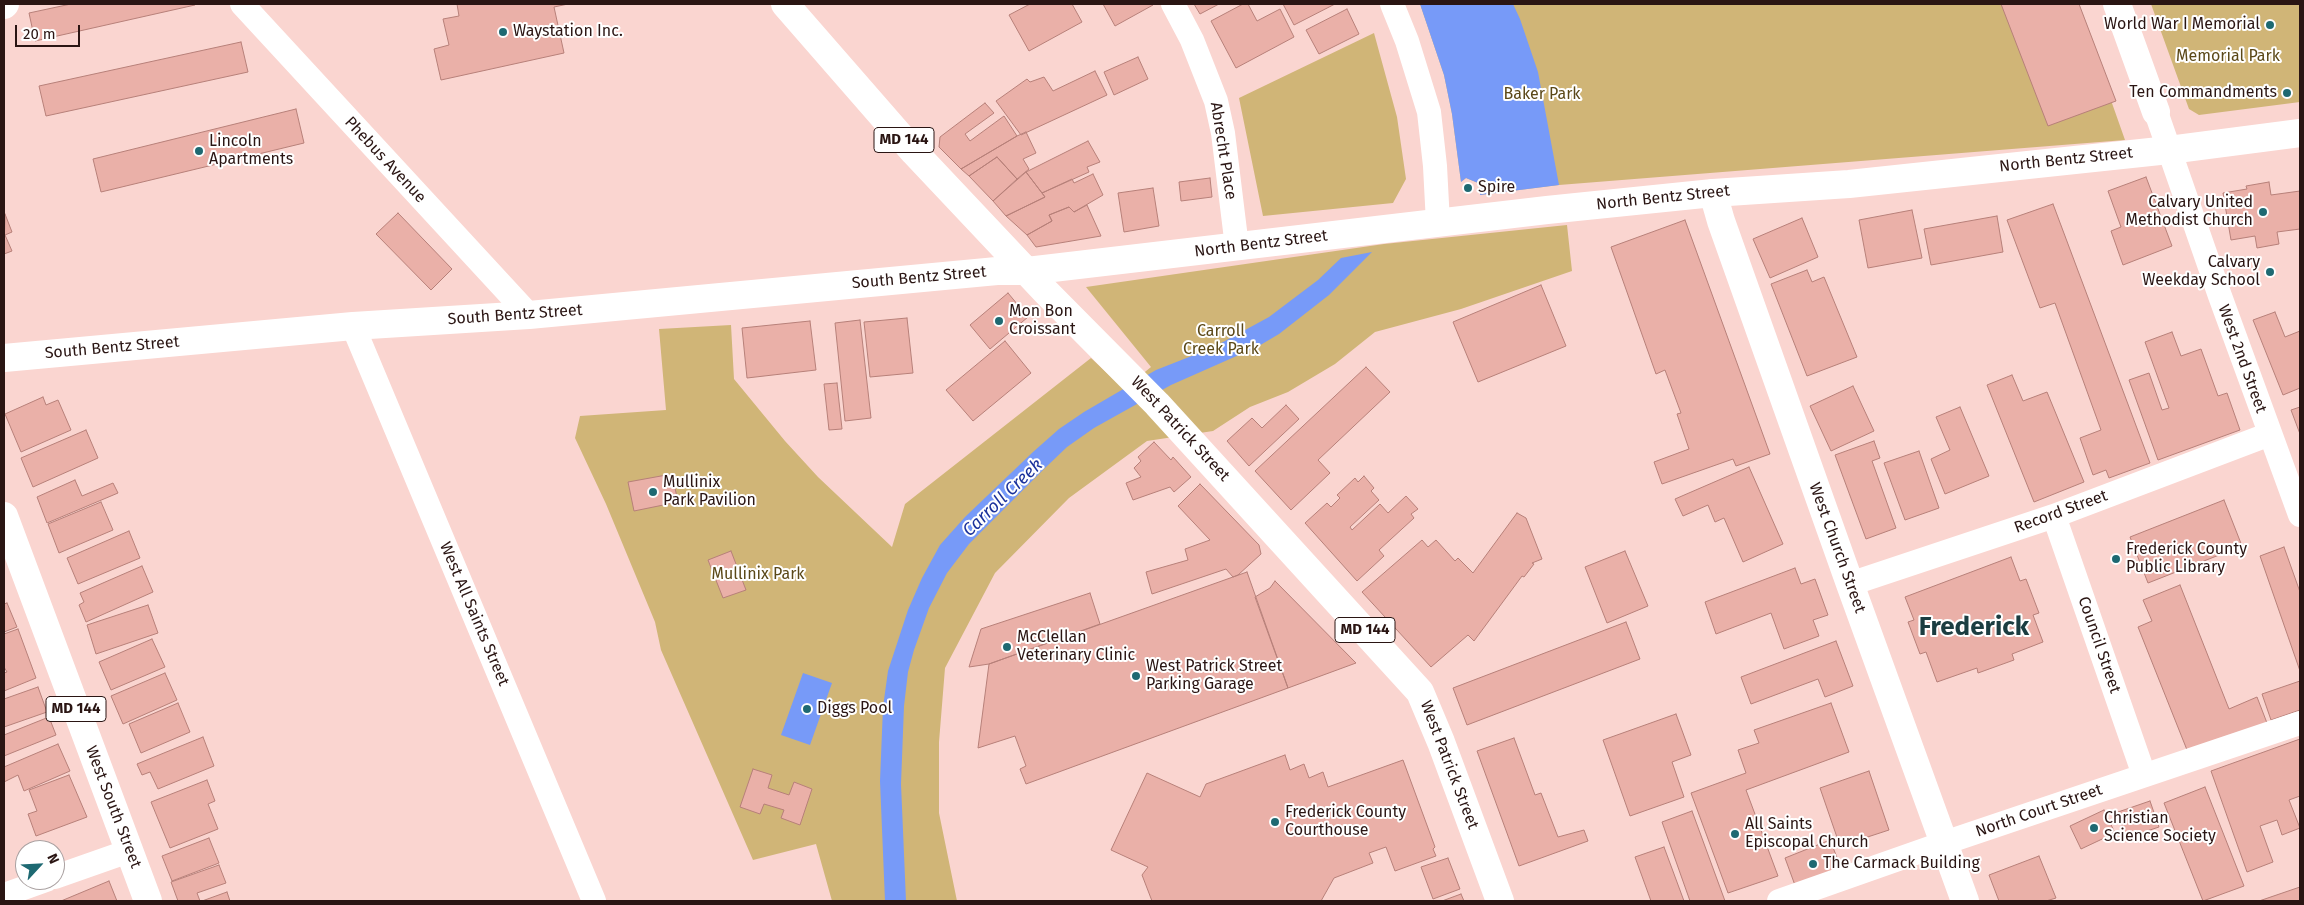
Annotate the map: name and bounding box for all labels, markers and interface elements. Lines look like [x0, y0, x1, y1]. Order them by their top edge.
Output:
scale bar [18, 15, 82, 47]
place label: World War I Memorial [2104, 15, 2260, 35]
marker: World War I Memorial [2264, 19, 2276, 31]
place label: Waystation Inc. [513, 22, 623, 42]
text: 20 m [23, 25, 56, 43]
marker: Waystation Inc. [497, 26, 509, 38]
park label: Memorial Park [2176, 47, 2280, 67]
place label: Ten Commandments [2129, 83, 2277, 103]
park label: Baker Park [1503, 85, 1581, 105]
marker: Ten Commandments [2281, 87, 2293, 99]
street label: Abrecht Place [1206, 101, 1240, 201]
street label: Phebus Avenue [340, 113, 430, 207]
road number: MD 144 [874, 128, 934, 152]
place label: Lincoln Apartments [209, 132, 293, 170]
street label: North Bentz Street [1998, 143, 2134, 177]
marker: Lincoln Apartments [193, 145, 205, 157]
place label: Spire [1478, 178, 1515, 198]
street label: North Bentz Street [1595, 181, 1731, 215]
marker: Spire [1462, 182, 1474, 194]
place label: Calvary United Methodist Church [2126, 193, 2253, 231]
marker: Calvary United Methodist Church [2257, 206, 2269, 218]
street label: North Bentz Street [1193, 226, 1329, 262]
place label: Calvary Weekday School [2142, 253, 2260, 291]
street label: South Bentz Street [851, 263, 987, 293]
marker: Calvary Weekday School [2264, 266, 2276, 278]
street label: South Bentz Street [447, 301, 583, 329]
place label: Mon Bon Croissant [1009, 302, 1076, 340]
street label: West 2nd Street [2214, 302, 2270, 416]
marker: Mon Bon Croissant [993, 315, 1005, 327]
park label: Carroll Creek Park [1183, 322, 1259, 360]
street label: South Bentz Street [44, 333, 180, 363]
street label: West Patrick Street [1126, 373, 1234, 485]
water label: Carroll Creek [959, 455, 1047, 541]
place label: Mullinix Park Pavilion [663, 473, 756, 511]
street label: West Church Street [1805, 480, 1869, 616]
marker: Mullinix Park Pavilion [647, 486, 659, 498]
street label: Record Street [2012, 486, 2110, 538]
street label: West All Saints Street [435, 539, 513, 689]
place label: Frederick County Public Library [2126, 540, 2247, 578]
marker: Frederick County Public Library [2110, 553, 2122, 565]
park label: Mullinix Park [711, 565, 805, 585]
street label: Council Street [2073, 594, 2125, 696]
district label: Frederick [1919, 612, 2029, 644]
road number: MD 144 [1335, 618, 1395, 642]
place label: McClellan Veterinary Clinic [1017, 628, 1135, 666]
marker: McClellan Veterinary Clinic [1001, 641, 1013, 653]
place label: West Patrick Street Parking Garage [1146, 657, 1282, 695]
marker: West Patrick Street Parking Garage [1130, 670, 1142, 682]
road number: MD 144 [46, 696, 106, 722]
street label: West Patrick Street [1416, 698, 1482, 832]
place label: Diggs Pool [817, 699, 892, 719]
marker: Diggs Pool [801, 703, 813, 715]
street label: West South Street [81, 743, 145, 871]
street label: North Court Street [1973, 780, 2105, 842]
place label: Frederick County Courthouse [1285, 803, 1406, 841]
place label: Christian Science Society [2104, 809, 2216, 847]
place label: All Saints Episcopal Church [1745, 815, 1869, 853]
marker: Frederick County Courthouse [1269, 816, 1281, 828]
marker: Christian Science Society [2088, 822, 2100, 834]
marker: All Saints Episcopal Church [1729, 828, 1741, 840]
north arrow [15, 840, 65, 890]
text: N [43, 851, 63, 867]
place label: The Carmack Building [1823, 854, 1980, 874]
marker: The Carmack Building [1807, 858, 1819, 870]

